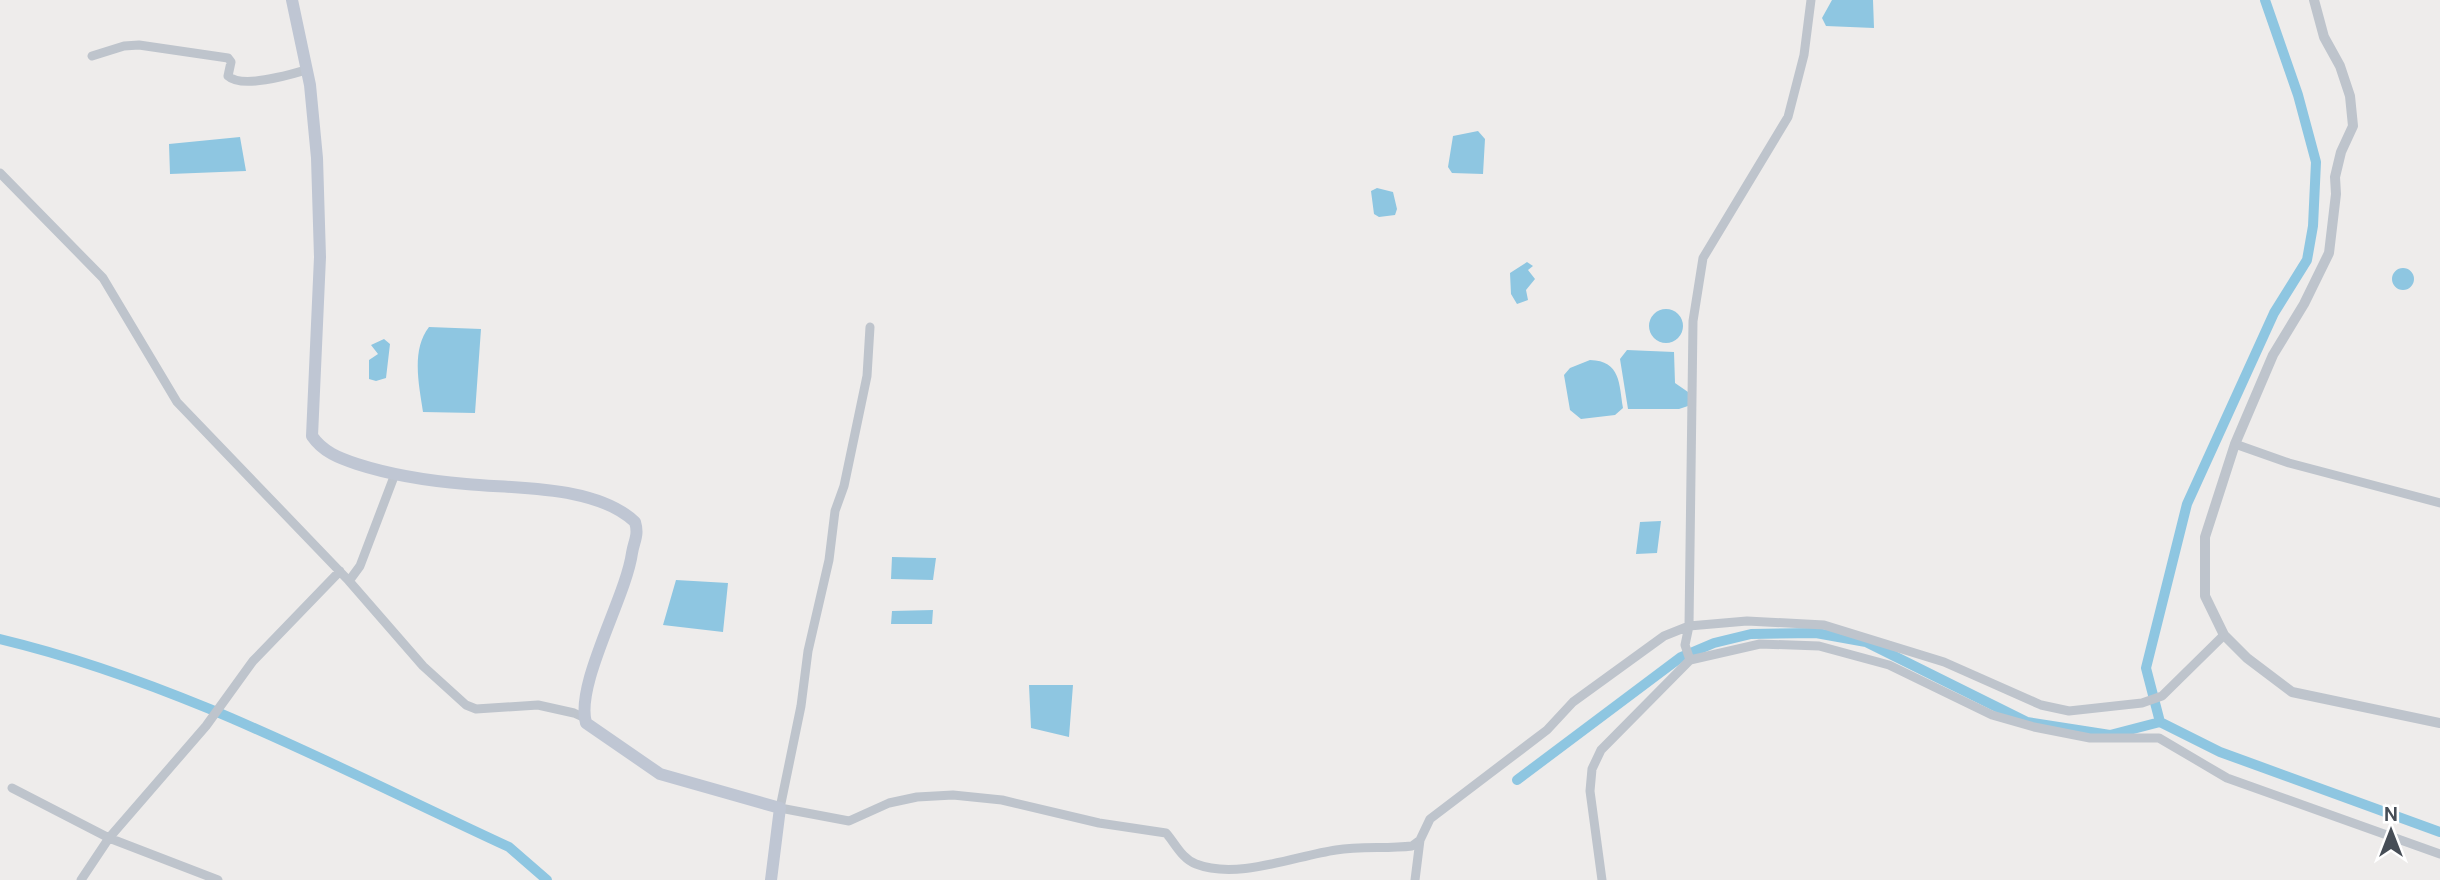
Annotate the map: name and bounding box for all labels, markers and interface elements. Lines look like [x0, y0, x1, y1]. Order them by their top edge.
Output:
north arrow [2356, 796, 2426, 866]
text: N [2384, 802, 2398, 827]

